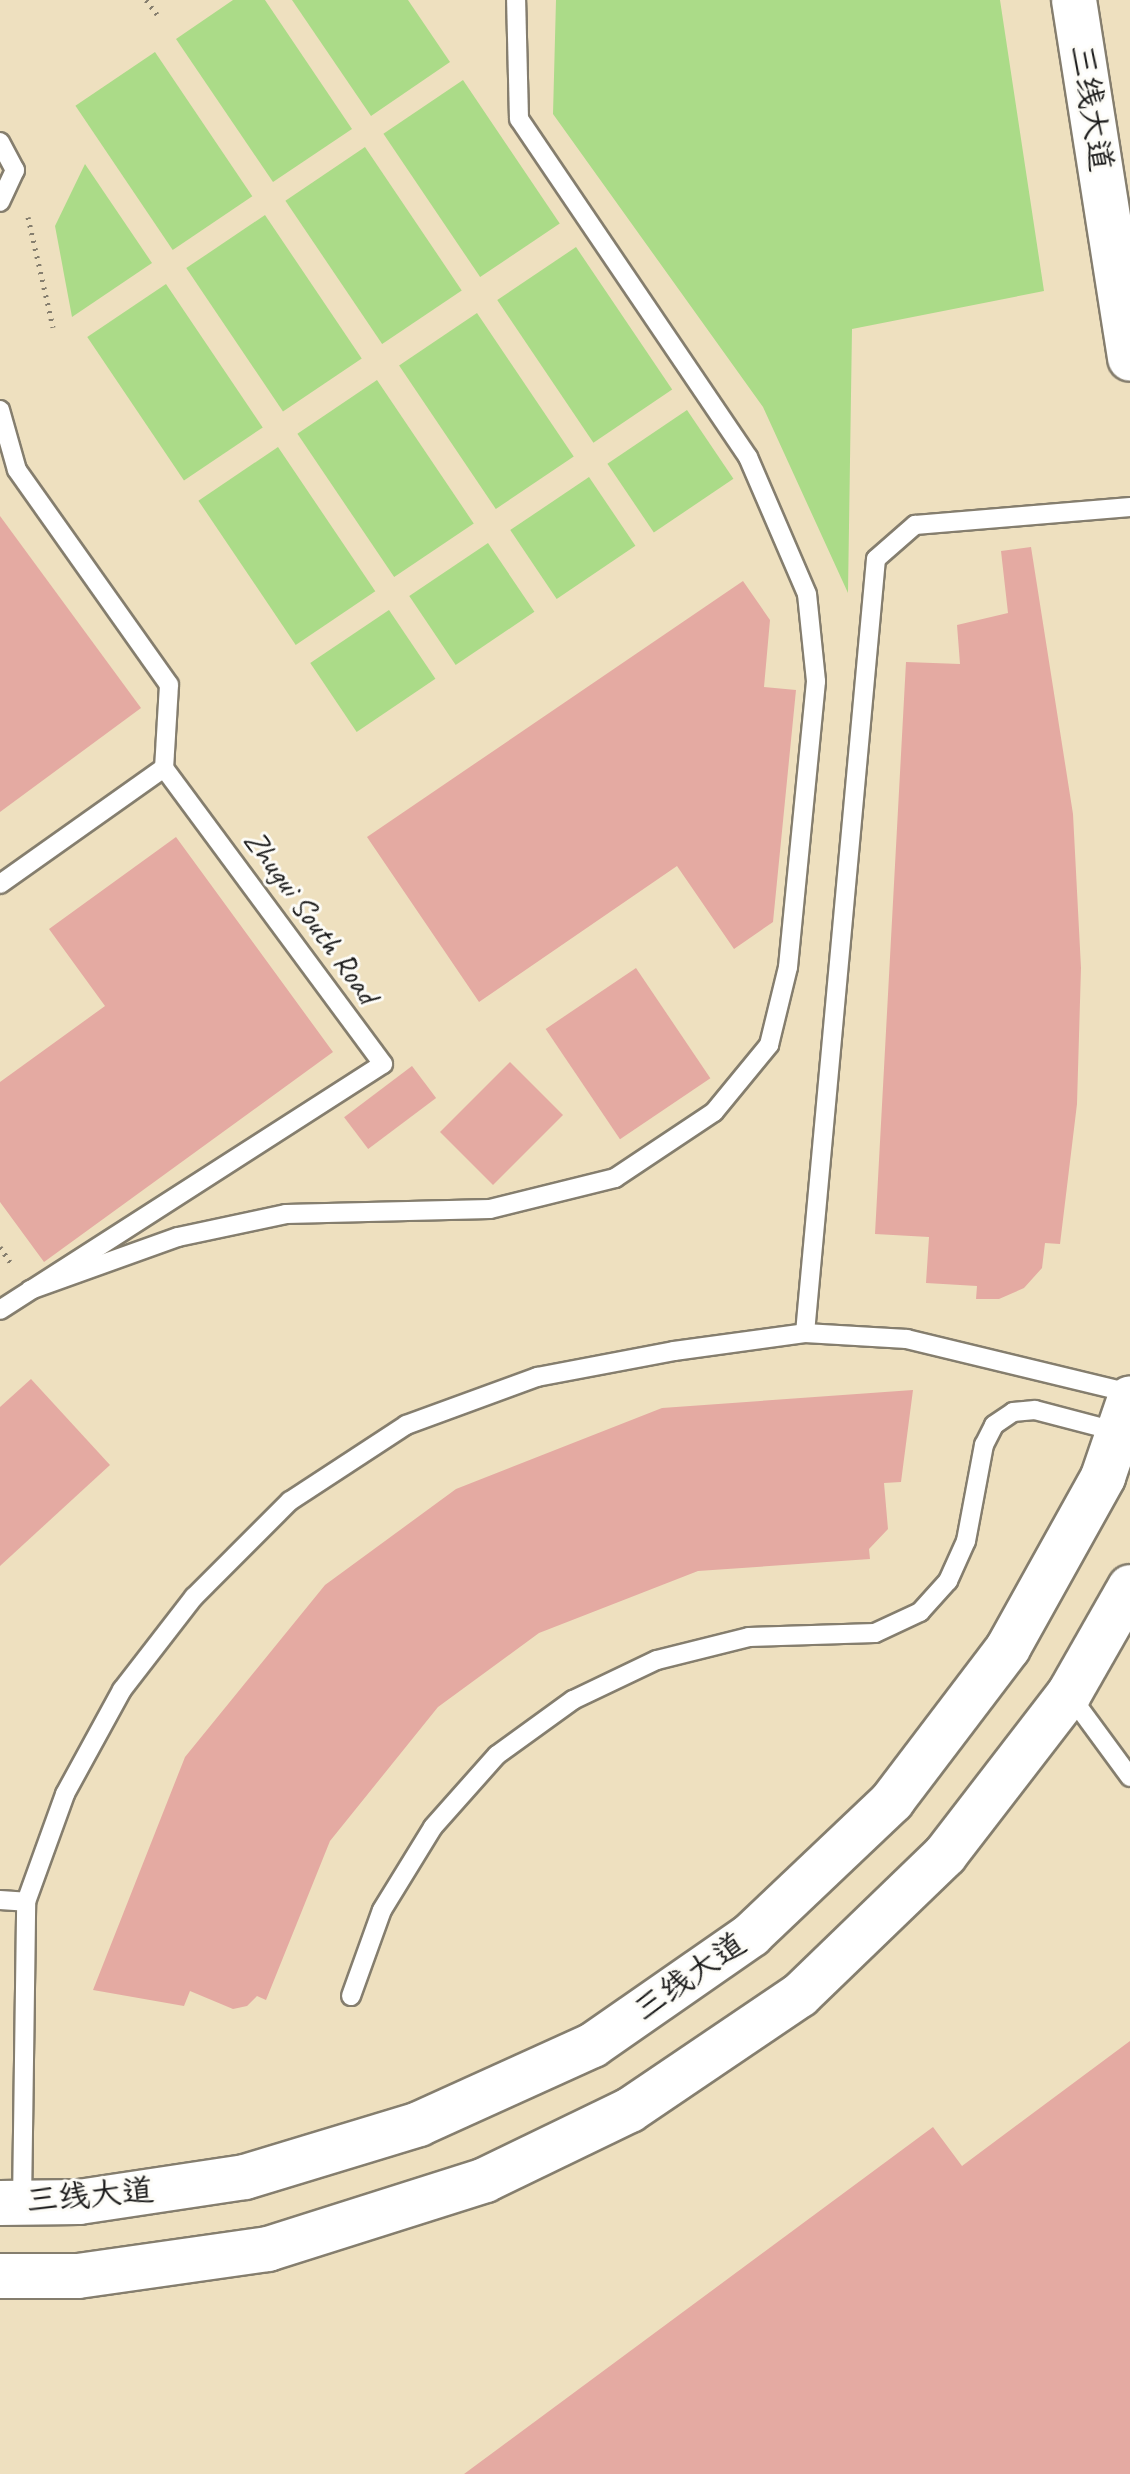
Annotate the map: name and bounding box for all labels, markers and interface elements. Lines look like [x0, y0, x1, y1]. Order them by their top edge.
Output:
street label: 三线大道 [1062, 42, 1120, 174]
street label: Zhugui South Road [235, 823, 387, 1011]
street label: 三线大道 [627, 1925, 753, 2029]
street label: 三线大道 [25, 2171, 155, 2221]

